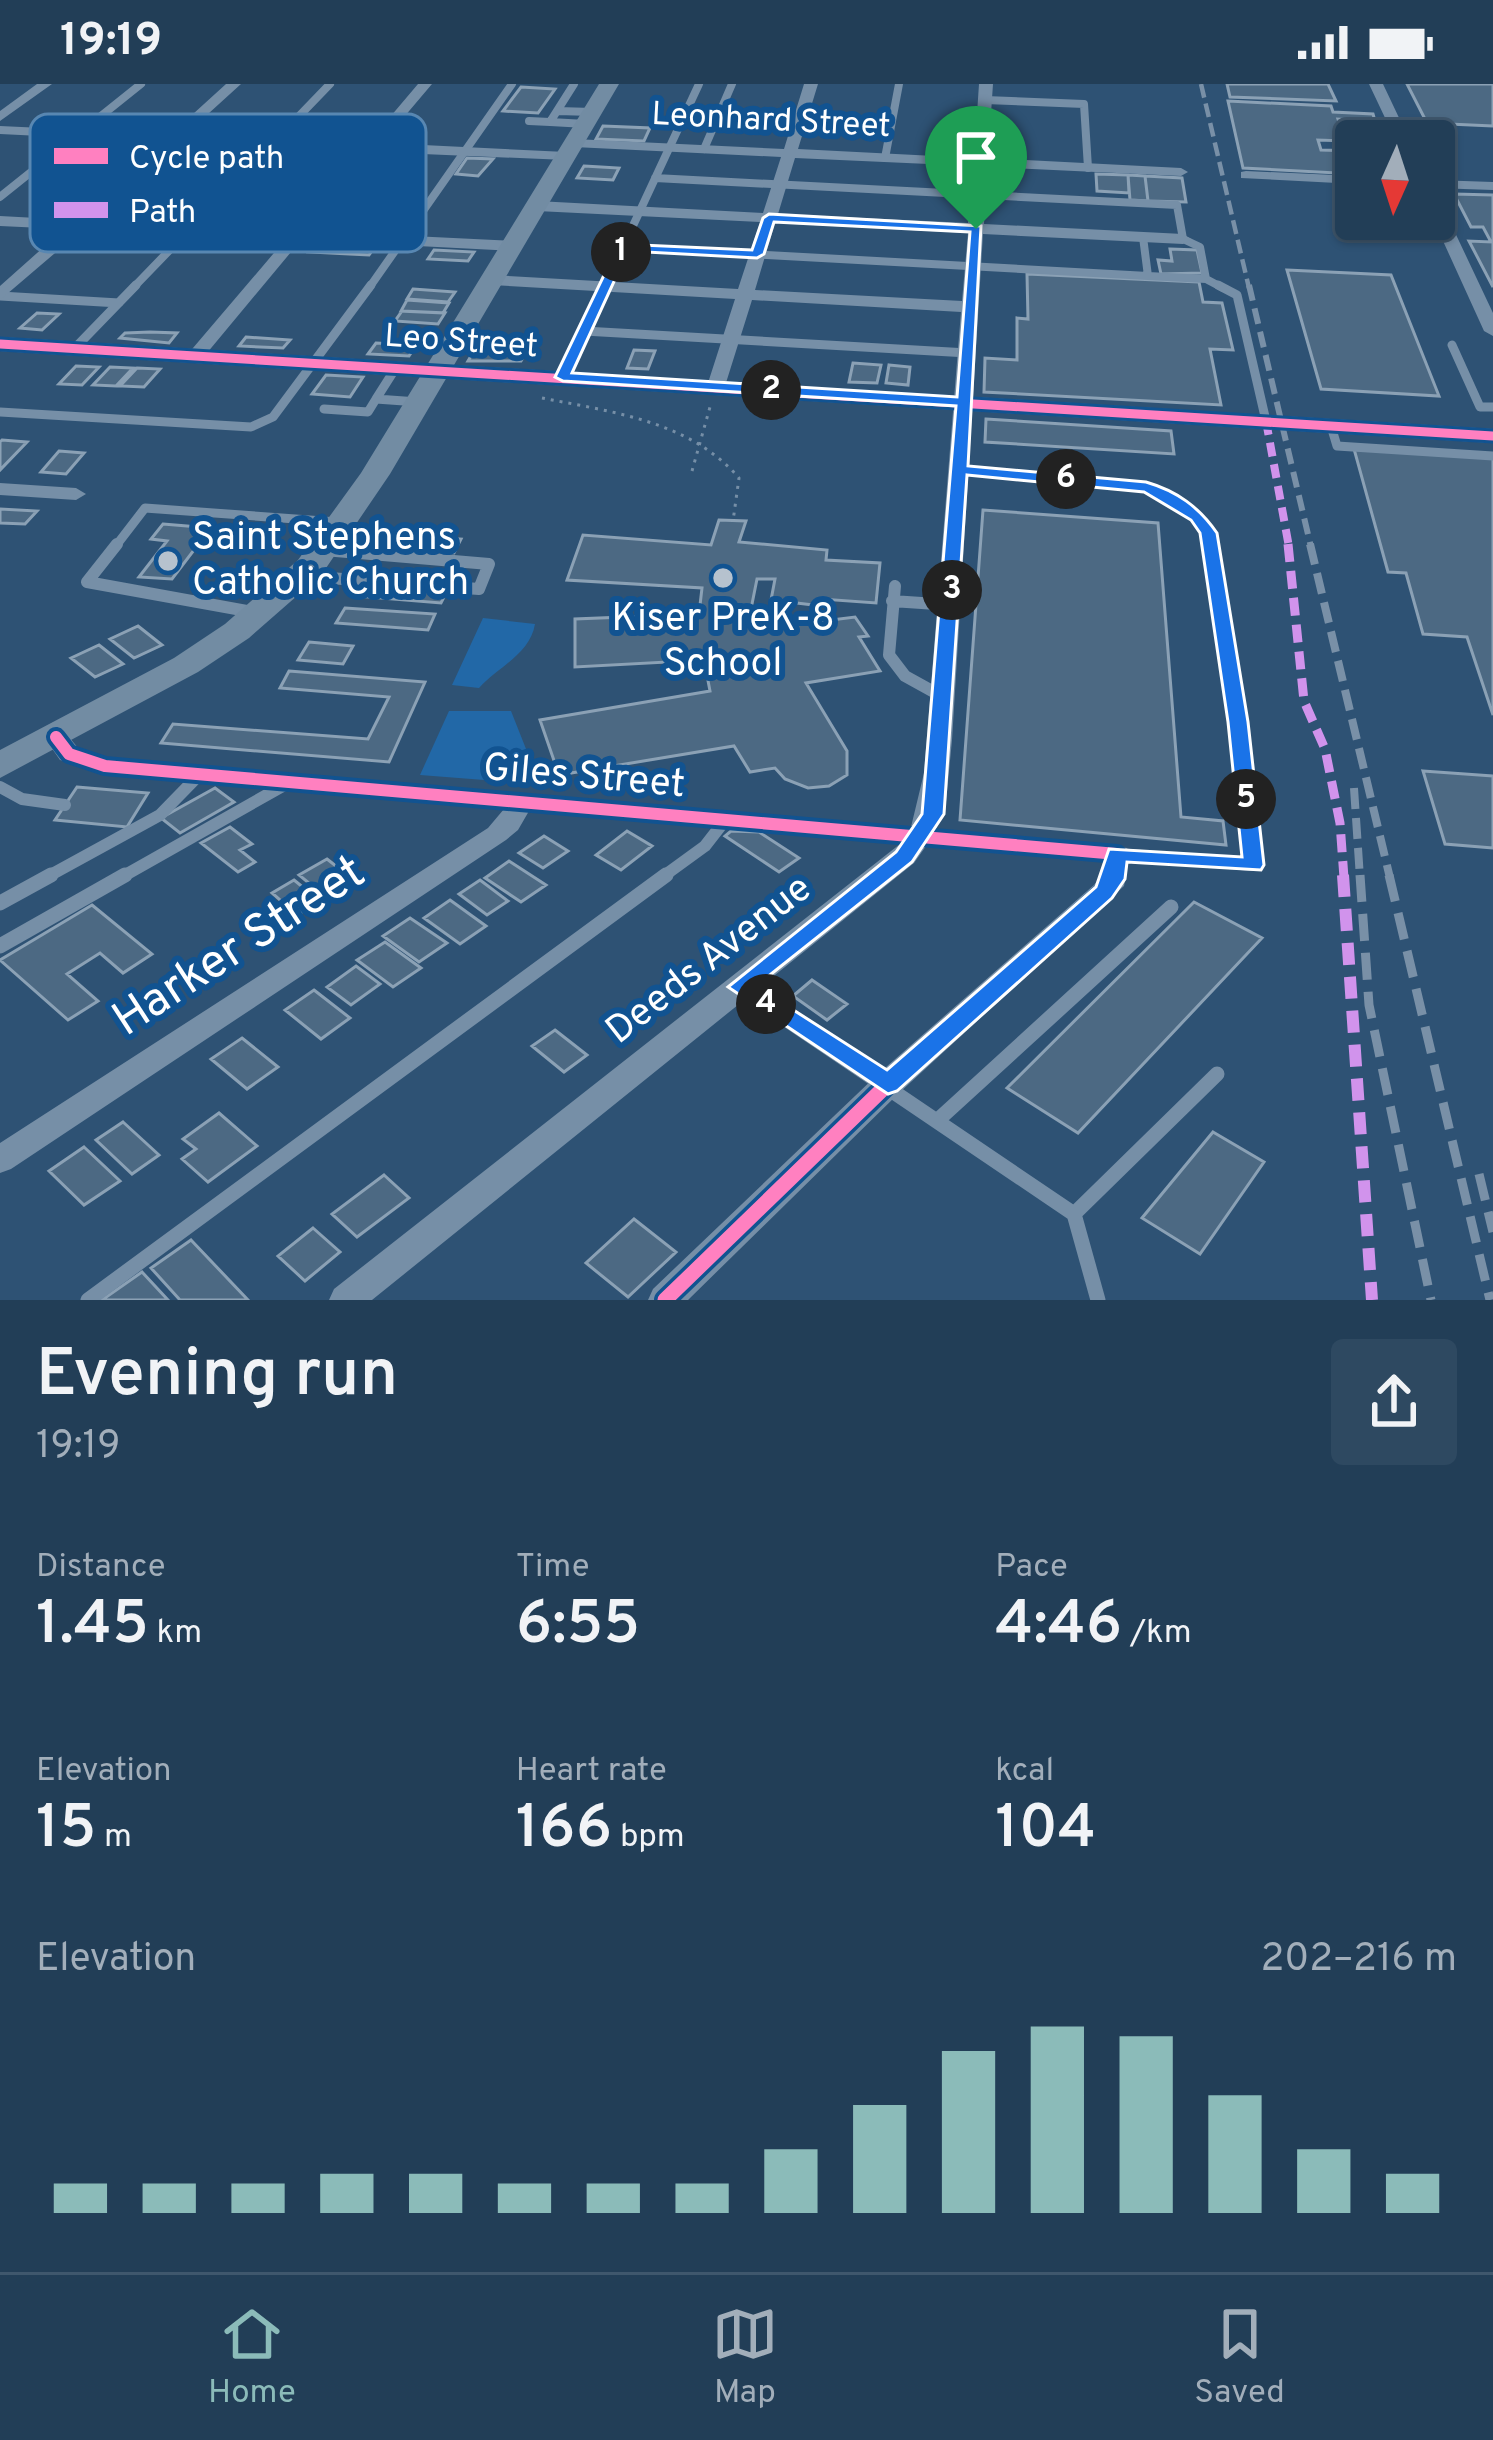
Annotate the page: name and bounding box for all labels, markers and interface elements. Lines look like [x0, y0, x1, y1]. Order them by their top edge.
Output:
text: 19:19 [60, 14, 162, 71]
street label: Leonhard Street [650, 95, 892, 149]
pin [925, 106, 1027, 229]
legend [30, 114, 426, 252]
north arrow [1335, 120, 1455, 240]
map controls [1335, 120, 1455, 240]
icon: arrive [943, 124, 1009, 190]
text: Cycle path [129, 139, 284, 181]
text: Path [129, 193, 196, 235]
pin: 1 [591, 222, 651, 282]
text: 1 [614, 231, 628, 273]
street label: Leo Street [383, 317, 539, 369]
pin: 2 [741, 360, 801, 420]
text: 2 [761, 369, 781, 411]
pin: 6 [1036, 449, 1096, 509]
text: 6 [1056, 458, 1076, 500]
place label: Saint Stephens Catholic Church [192, 515, 469, 609]
marker: Saint Stephens Catholic Church [155, 548, 181, 574]
pin: 3 [922, 560, 982, 620]
marker: Kiser PreK-8 School [710, 565, 736, 591]
text: 3 [942, 569, 962, 611]
place label: Kiser PreK-8 School [611, 596, 835, 690]
street label: Giles Street [481, 745, 687, 811]
pin: 5 [1216, 769, 1276, 829]
text: 5 [1236, 778, 1256, 820]
street label: Harker Street [103, 844, 377, 1052]
street label: Deeds Avenue [597, 865, 823, 1057]
pin: 4 [736, 974, 796, 1034]
text: 4 [755, 983, 777, 1025]
text: Evening run [36, 1336, 398, 1419]
button: share [1331, 1339, 1457, 1465]
text: 19:19 [36, 1423, 120, 1472]
text: Distance [36, 1547, 166, 1589]
text: Time [516, 1547, 589, 1589]
text: Pace [995, 1547, 1068, 1589]
text: 1.45 [36, 1589, 149, 1665]
text: 6:55 [516, 1589, 640, 1665]
text: 4:46 [995, 1589, 1122, 1665]
text: km [149, 1613, 202, 1655]
text: /km [1122, 1613, 1192, 1655]
text: Elevation [36, 1751, 172, 1793]
text: Heart rate [516, 1751, 667, 1793]
text: kcal [995, 1751, 1054, 1793]
text: 15 [36, 1793, 96, 1869]
text: 166 [516, 1793, 612, 1869]
text: 104 [995, 1793, 1096, 1869]
text: m [96, 1817, 132, 1859]
text: bpm [612, 1817, 685, 1859]
text: Elevation [36, 1936, 196, 1985]
text: 202–216 m [1260, 1936, 1457, 1985]
tab: Home [208, 2301, 296, 2415]
tab: Map [712, 2301, 778, 2415]
tab: Saved [1194, 2301, 1285, 2415]

